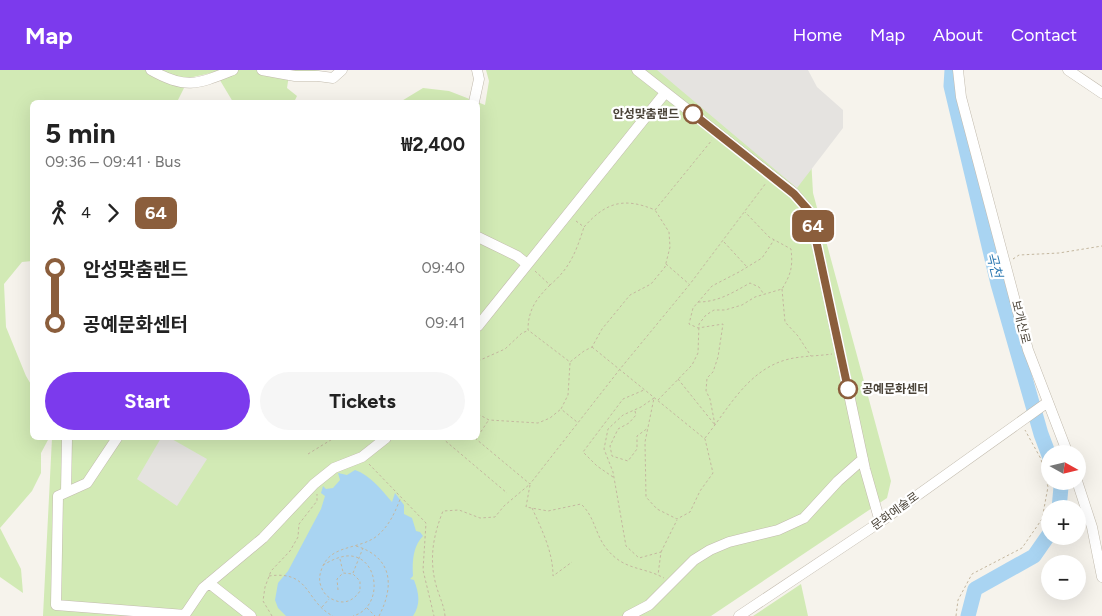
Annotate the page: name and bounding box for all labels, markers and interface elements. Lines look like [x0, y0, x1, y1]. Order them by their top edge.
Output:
text: Map [25, 21, 73, 50]
text: Home [793, 24, 842, 46]
text: Map [870, 24, 905, 46]
text: About [933, 24, 983, 46]
text: Contact [1011, 24, 1077, 46]
marker: 안성맞춤랜드 [683, 104, 703, 124]
place label: 안성맞춤랜드 [613, 107, 679, 121]
text: 5 min [45, 116, 116, 150]
text: ₩2,400 [401, 133, 465, 156]
text: 09:36 – 09:41 · Bus [45, 152, 181, 171]
icon: walk [45, 199, 73, 227]
icon: forward [99, 199, 127, 227]
text: 64 [145, 202, 167, 224]
text: 4 [81, 203, 91, 222]
line badge: 64 [790, 210, 836, 242]
text: 64 [802, 215, 824, 237]
water label: 곡천 [983, 250, 1006, 281]
text: 안성맞춤랜드 [83, 258, 188, 281]
text: 09:40 [421, 258, 465, 277]
street label: 보개산로 [1009, 299, 1033, 345]
text: 공예문화센터 [83, 313, 188, 336]
text: 09:41 [425, 313, 465, 332]
button: Start [45, 372, 250, 430]
button: Tickets [260, 372, 465, 430]
marker: 공예문화센터 [838, 379, 858, 399]
place label: 공예문화센터 [862, 382, 928, 396]
north arrow [1041, 445, 1086, 490]
map controls [1041, 445, 1086, 600]
street label: 문화예술로 [869, 489, 921, 533]
button: + [1041, 500, 1086, 545]
button: − [1041, 555, 1086, 600]

